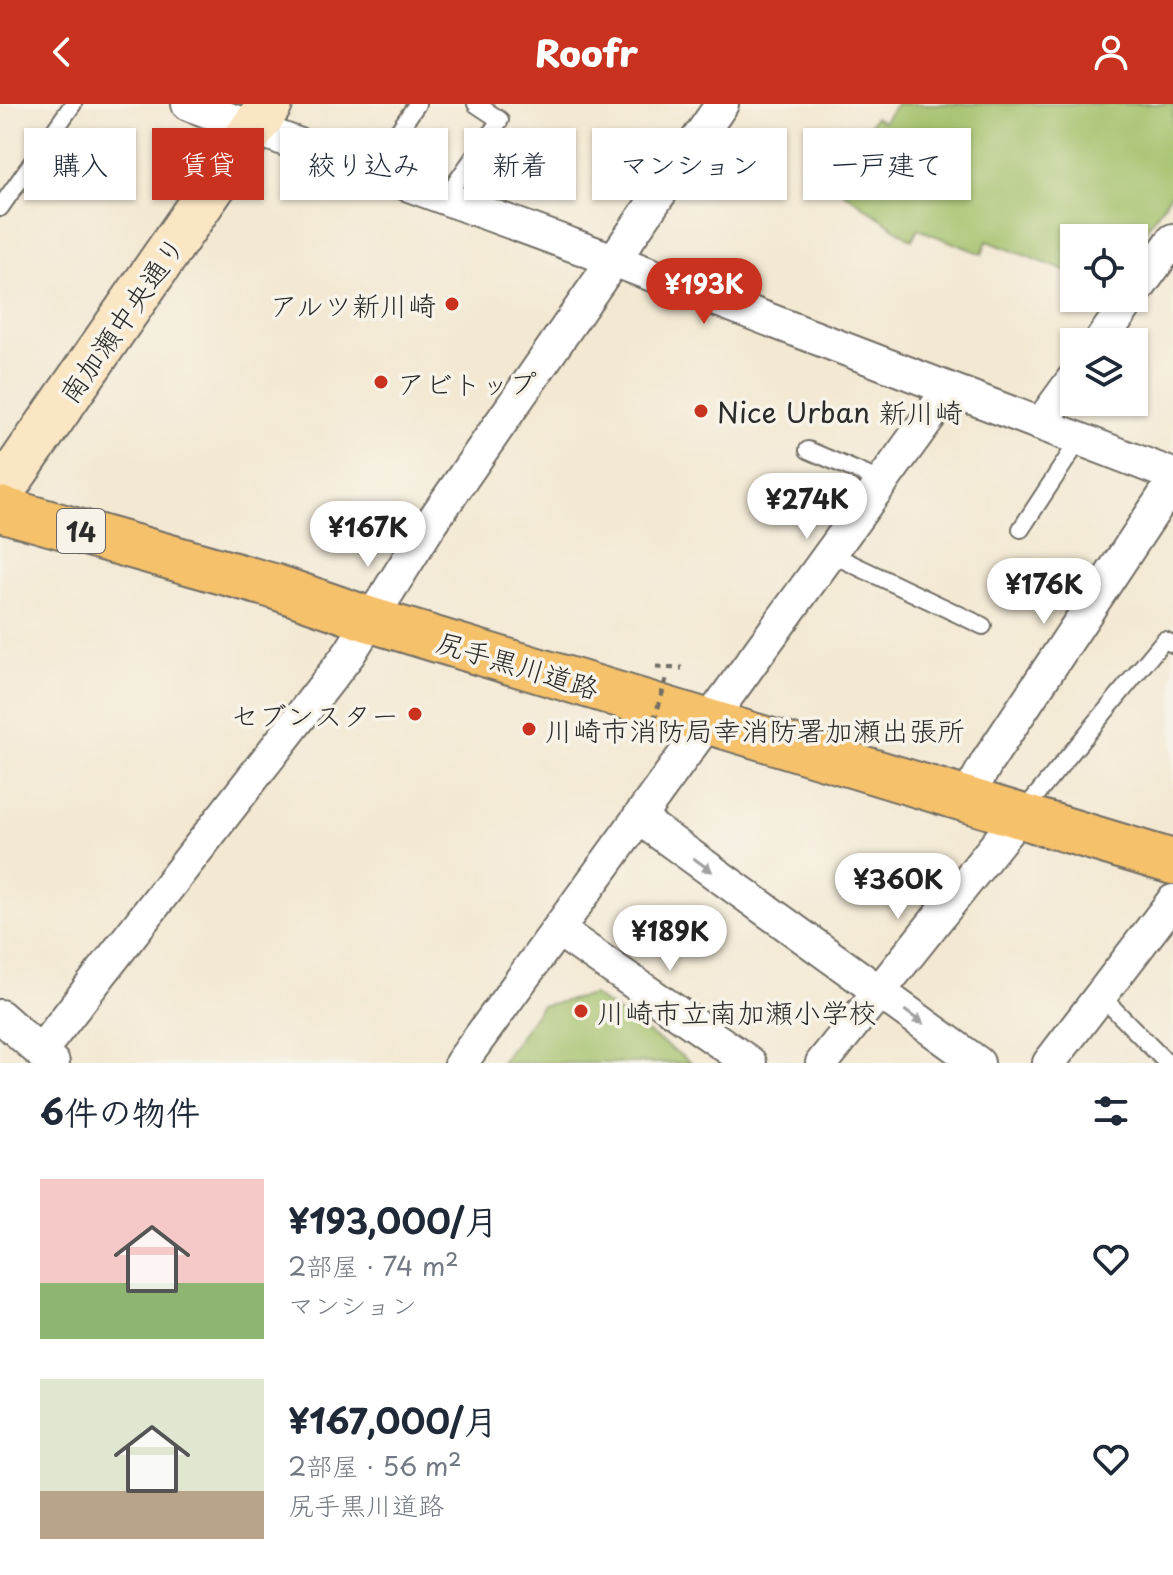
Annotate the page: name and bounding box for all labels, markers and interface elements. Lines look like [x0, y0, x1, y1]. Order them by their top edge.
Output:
text: Roofr [535, 25, 638, 79]
icon: back [40, 30, 84, 74]
icon: person [1089, 30, 1133, 74]
chip: 購入 [24, 128, 136, 200]
chip: 賃貸 [152, 128, 264, 200]
chip: 絞り込み [280, 128, 448, 200]
chip: 新着 [464, 128, 576, 200]
chip: マンション [592, 128, 787, 200]
chip: 一戸建て [803, 128, 971, 200]
map controls [1060, 224, 1148, 416]
button: locate [1060, 224, 1148, 312]
street label: 南加瀬中央通り [47, 226, 195, 412]
pin: ¥193K [648, 258, 760, 326]
text: ¥193K [664, 264, 744, 303]
place label: アルツ新川崎 [270, 283, 436, 326]
marker: アルツ新川崎 [443, 295, 461, 313]
button: layers [1060, 328, 1148, 416]
place label: アビトップ [397, 361, 537, 404]
marker: アビトップ [372, 373, 390, 391]
place label: Nice Urban 新川崎 [717, 390, 963, 433]
marker: Nice Urban 新川崎 [692, 402, 710, 420]
pin: ¥274K [751, 473, 863, 541]
text: ¥274K [765, 479, 849, 518]
pin: ¥167K [312, 501, 424, 569]
text: ¥167K [328, 507, 408, 546]
road number: 14 [57, 509, 105, 553]
pin: ¥176K [988, 558, 1100, 626]
text: ¥176K [1005, 564, 1083, 603]
street label: 尻手黒川道路 [431, 619, 605, 709]
place label: セブンスター [230, 693, 399, 736]
marker: セブンスター [406, 705, 424, 723]
place label: 川崎市消防局幸消防署加瀬出張所 [545, 708, 965, 751]
marker: 川崎市消防局幸消防署加瀬出張所 [520, 720, 538, 738]
pin: ¥360K [842, 853, 954, 921]
one-way arrow [692, 856, 713, 872]
text: ¥360K [853, 859, 943, 898]
pin: ¥189K [614, 905, 726, 973]
text: ¥189K [631, 911, 709, 950]
place label: 川崎市立南加瀬小学校 [597, 990, 877, 1033]
marker: 川崎市立南加瀬小学校 [572, 1002, 590, 1020]
one-way arrow [903, 1009, 924, 1024]
text: 6件の物件 [40, 1085, 200, 1137]
icon: filters [1089, 1089, 1133, 1133]
text: ¥193,000/月 [288, 1194, 498, 1246]
icon: home [104, 1211, 200, 1307]
icon: heart [1089, 1237, 1133, 1281]
text: 2部屋 · 74 m² [288, 1246, 459, 1285]
text: マンション [288, 1285, 417, 1324]
text: ¥167,000/月 [288, 1394, 498, 1446]
icon: home [104, 1411, 200, 1507]
icon: heart [1089, 1437, 1133, 1481]
text: 2部屋 · 56 m² [288, 1446, 462, 1485]
text: 尻手黒川道路 [288, 1485, 444, 1524]

